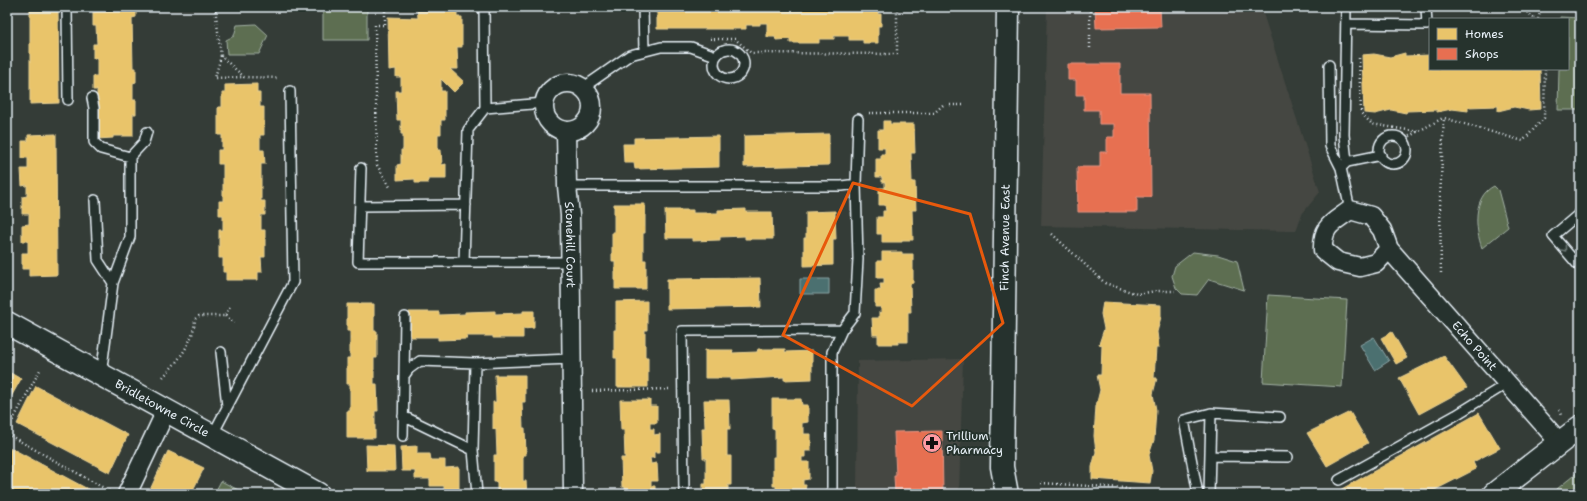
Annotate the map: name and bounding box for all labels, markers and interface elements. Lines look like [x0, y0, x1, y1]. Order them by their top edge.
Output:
legend [1429, 18, 1569, 70]
text: Homes [1465, 26, 1504, 42]
text: Shops [1465, 46, 1499, 62]
street label: Finch Avenue East [996, 184, 1014, 291]
street label: Stonehill Court [561, 201, 579, 288]
one-way arrow [1560, 244, 1567, 251]
street label: Echo Point [1448, 318, 1501, 374]
street label: Bridletowne Circle [112, 376, 212, 441]
place label: Trillium Pharmacy [946, 428, 1003, 458]
pharmacy icon: Trillium Pharmacy [921, 432, 943, 454]

